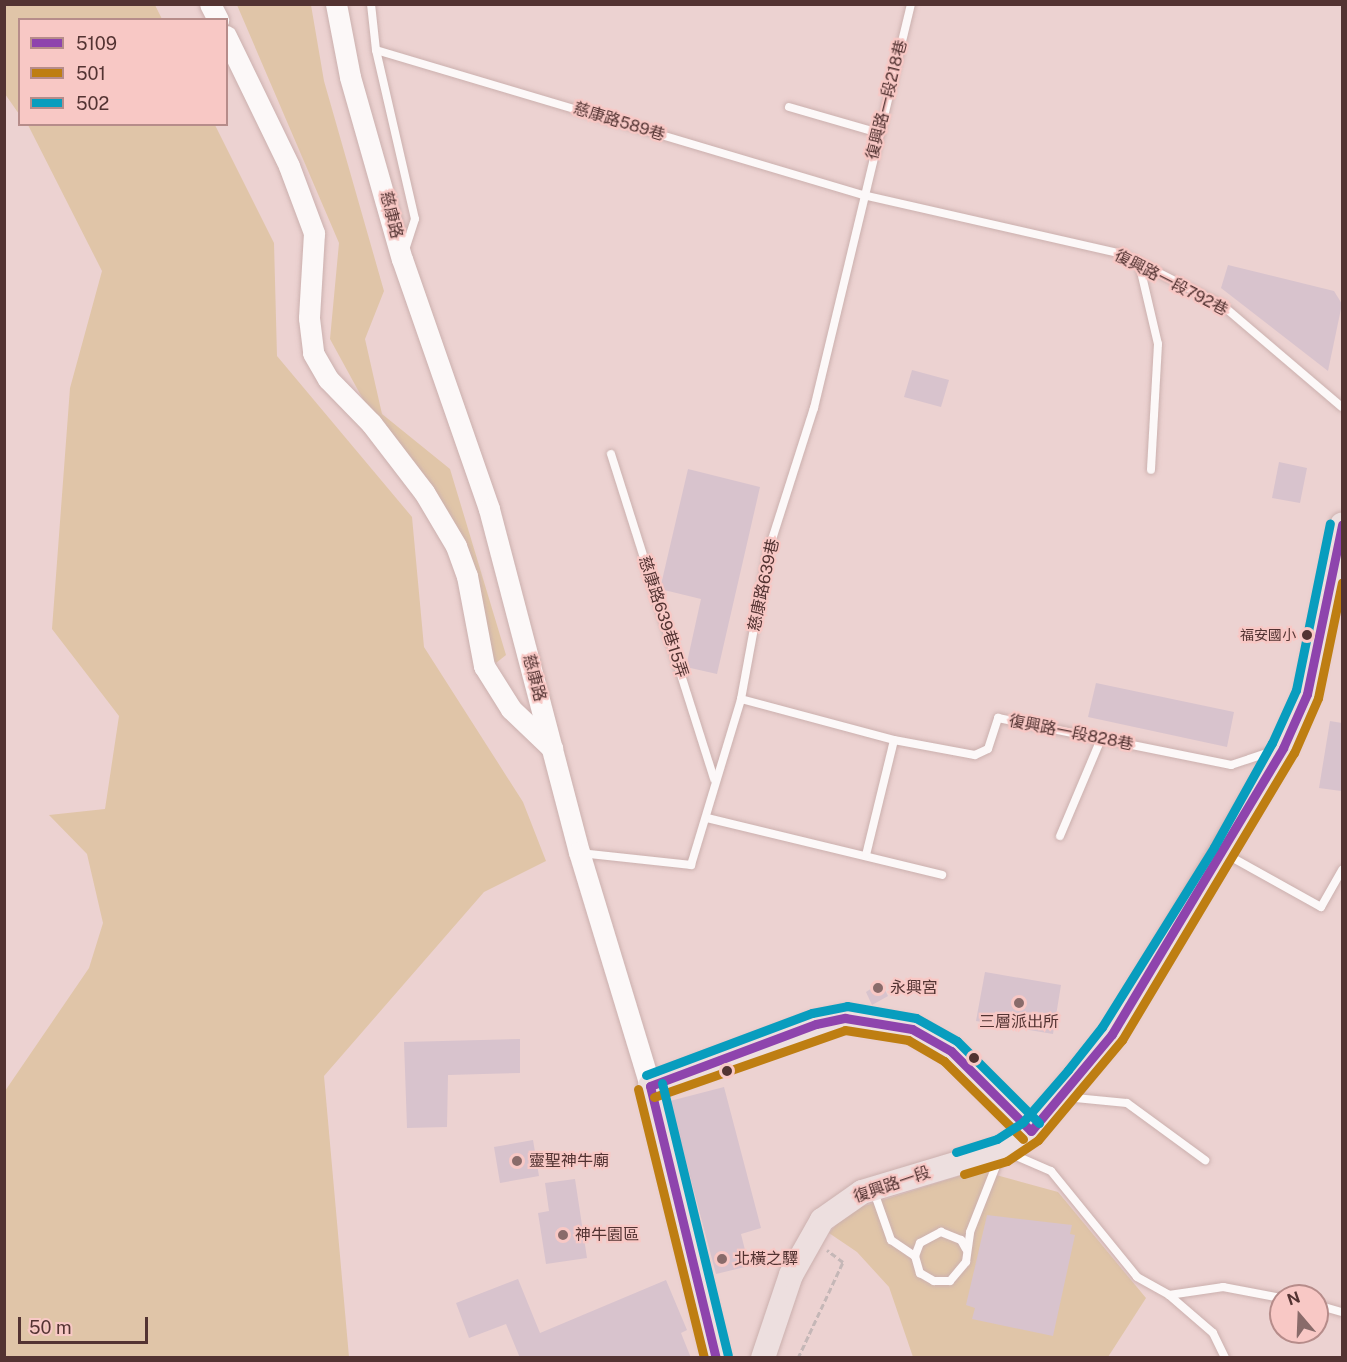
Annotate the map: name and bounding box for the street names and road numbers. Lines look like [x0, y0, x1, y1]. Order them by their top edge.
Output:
street label: 復興路一段218巷 [863, 38, 911, 162]
street label: 慈康路589巷 [571, 99, 667, 145]
street label: 慈康路 [376, 189, 406, 241]
street label: 復興路一段792巷 [1111, 246, 1231, 320]
street label: 慈康路639巷 [745, 537, 783, 633]
street label: 慈康路639巷15弄 [634, 554, 692, 680]
street label: 慈康路 [519, 652, 549, 704]
street label: 復興路一段828巷 [1007, 712, 1135, 754]
street label: 復興路一段 [851, 1163, 933, 1207]

